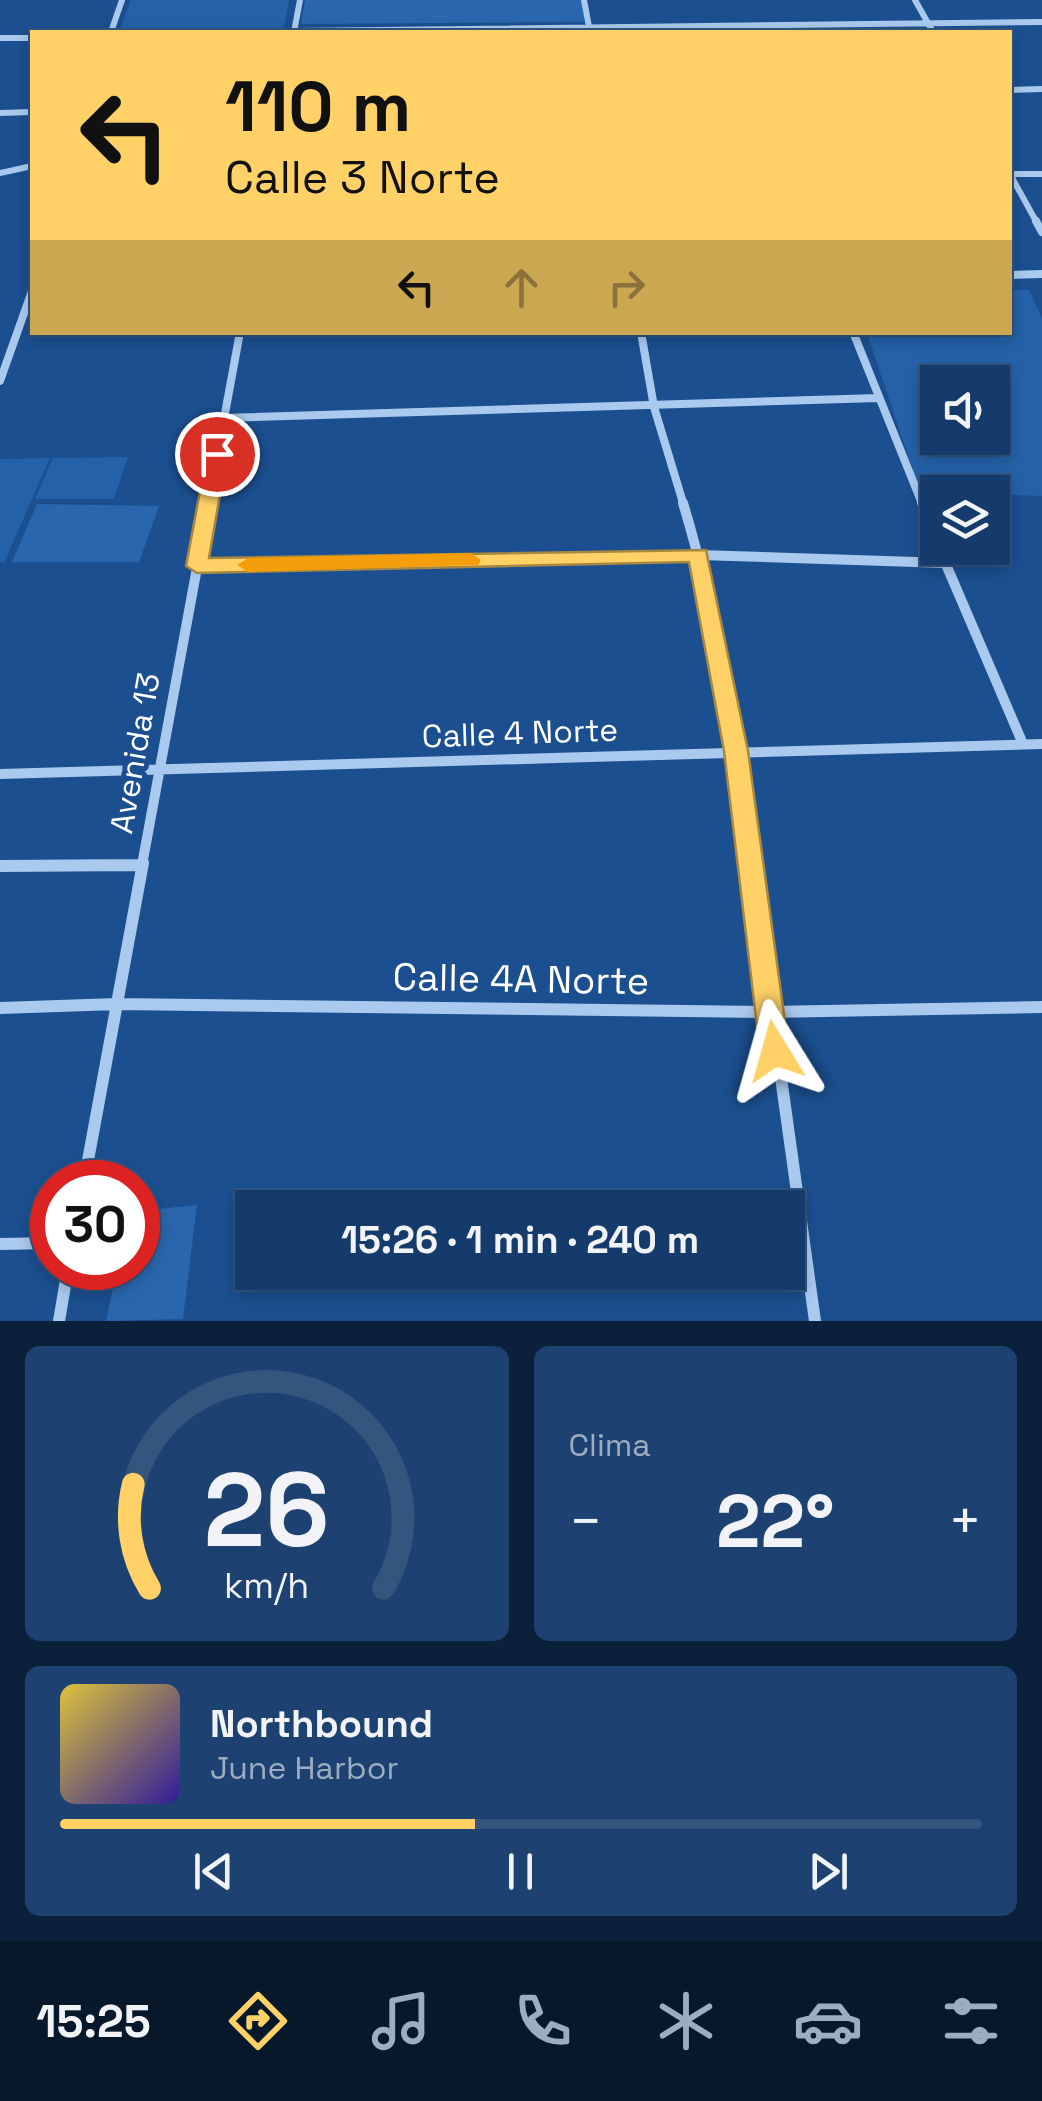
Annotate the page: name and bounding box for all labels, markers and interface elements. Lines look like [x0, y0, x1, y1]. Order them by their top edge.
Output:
text: 110 m [225, 62, 411, 151]
icon: left [60, 70, 190, 200]
text: Calle 3 Norte [225, 149, 500, 206]
icon: left [389, 260, 444, 315]
icon: ahead [494, 260, 549, 315]
icon: right [599, 260, 654, 315]
map controls [920, 365, 1010, 565]
button: sound [920, 365, 1010, 455]
pin [175, 412, 260, 497]
icon: arrive [190, 427, 245, 482]
button: layers [920, 475, 1010, 565]
street label: Avenida 13 [101, 669, 169, 837]
street label: Calle 4 Norte [421, 710, 619, 756]
street label: Calle 4A Norte [392, 953, 650, 1005]
position arrow [723, 999, 827, 1103]
speed limit sign: 30 [30, 1160, 160, 1290]
text: 15:26 · 1 min · 240 m [341, 1216, 699, 1264]
text: Clima [569, 1425, 651, 1465]
text: 26 [204, 1444, 330, 1576]
text: 22° [716, 1473, 835, 1569]
text: − [569, 1486, 603, 1556]
text: + [948, 1486, 982, 1556]
text: km/h [224, 1563, 309, 1608]
text: Northbound [210, 1700, 433, 1748]
text: June Harbor [210, 1748, 398, 1788]
icon: previous [186, 1844, 241, 1899]
icon: pause [493, 1844, 548, 1899]
icon: next [801, 1844, 856, 1899]
icon: directions [223, 1986, 293, 2056]
icon: music [366, 1986, 436, 2056]
icon: phone [508, 1986, 578, 2056]
icon: climate [651, 1986, 721, 2056]
icon: car [793, 1986, 863, 2056]
icon: filters [936, 1986, 1006, 2056]
text: 15:25 [36, 1993, 151, 2050]

